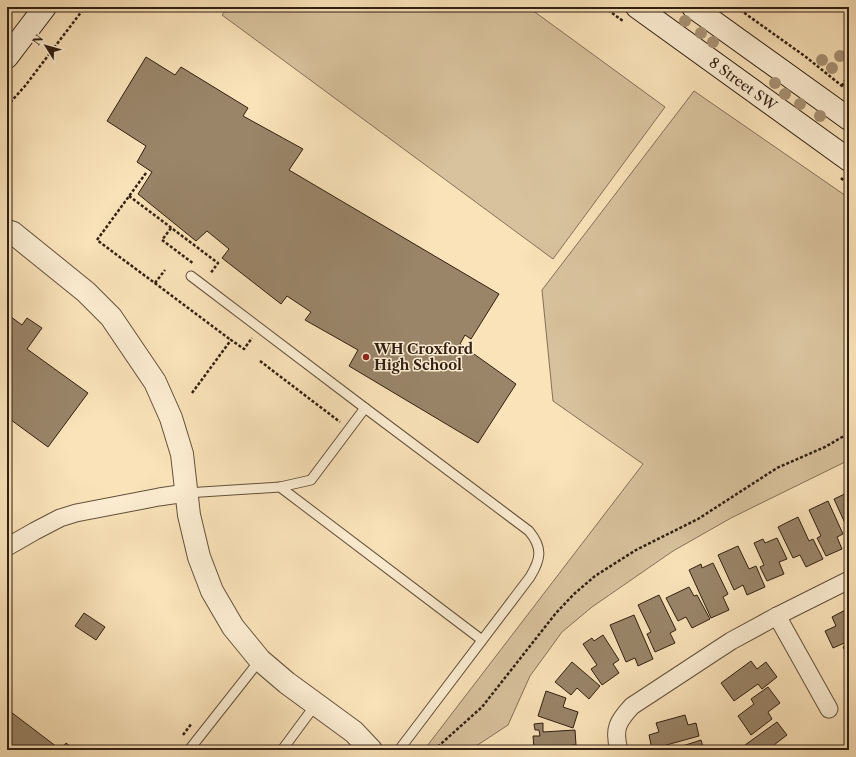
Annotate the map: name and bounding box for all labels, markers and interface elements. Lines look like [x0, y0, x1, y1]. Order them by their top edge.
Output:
north arrow [26, 26, 66, 66]
text: N [30, 32, 47, 48]
street label: 8 Street SW [706, 53, 781, 115]
place label: WH Croxford High School [373, 340, 474, 374]
marker: WH Croxford High School [361, 352, 371, 362]

